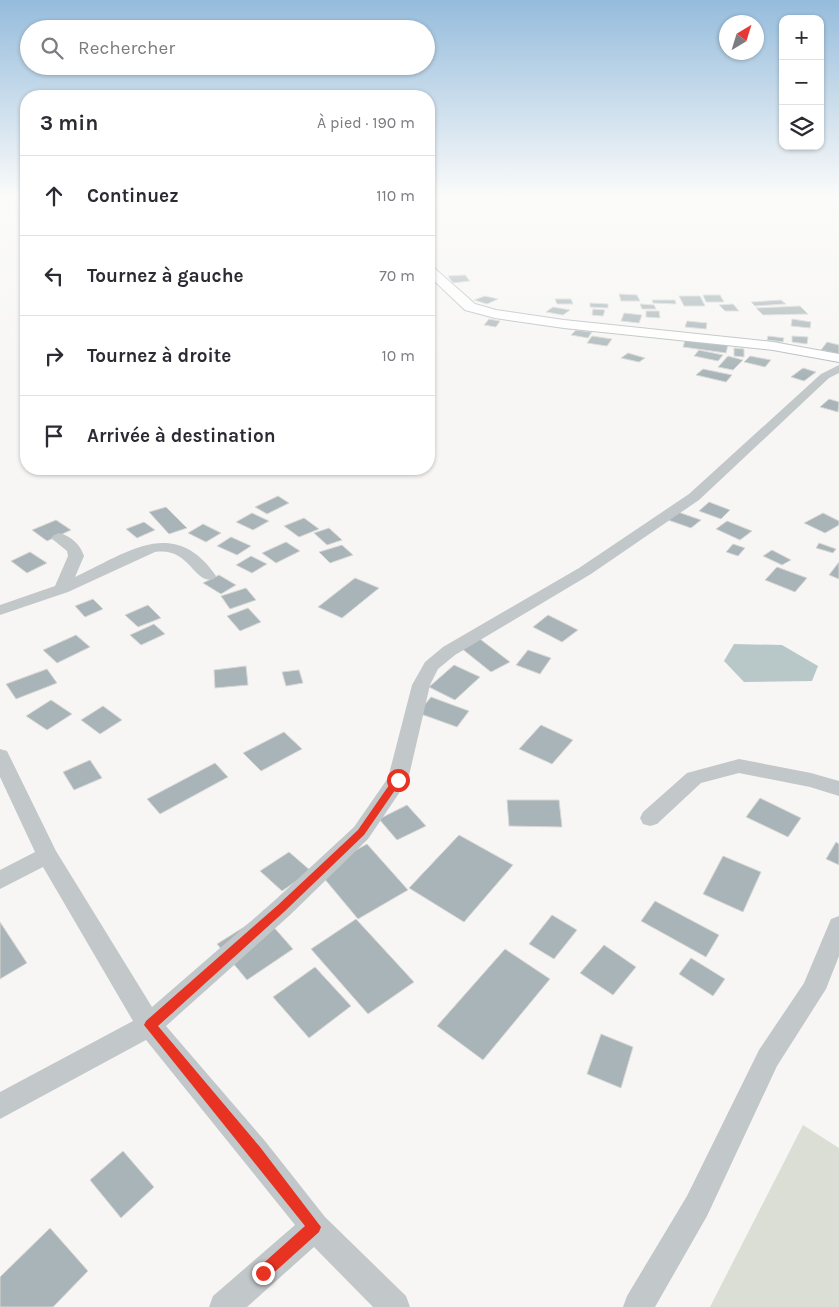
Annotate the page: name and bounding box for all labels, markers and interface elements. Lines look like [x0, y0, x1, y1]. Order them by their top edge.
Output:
north arrow [719, 15, 764, 60]
map controls [779, 15, 824, 150]
button: + [779, 15, 824, 60]
search box [20, 20, 435, 75]
icon: search [38, 34, 66, 62]
text: Rechercher [78, 37, 175, 59]
button: − [779, 60, 824, 105]
button: layers [779, 105, 824, 150]
text: 3 min [40, 111, 98, 135]
text: À pied · 190 m [317, 113, 415, 132]
icon: ahead [40, 182, 68, 210]
text: Continuez [87, 185, 179, 207]
text: 110 m [376, 186, 415, 205]
icon: left [40, 262, 68, 290]
text: Tournez à gauche [87, 265, 244, 287]
text: 70 m [379, 266, 415, 285]
icon: right [40, 342, 68, 370]
text: Tournez à droite [87, 345, 231, 367]
text: 10 m [381, 346, 415, 365]
icon: arrive [40, 422, 68, 450]
text: Arrivée à destination [87, 425, 276, 447]
route start [387, 769, 410, 792]
route end [252, 1262, 275, 1285]

